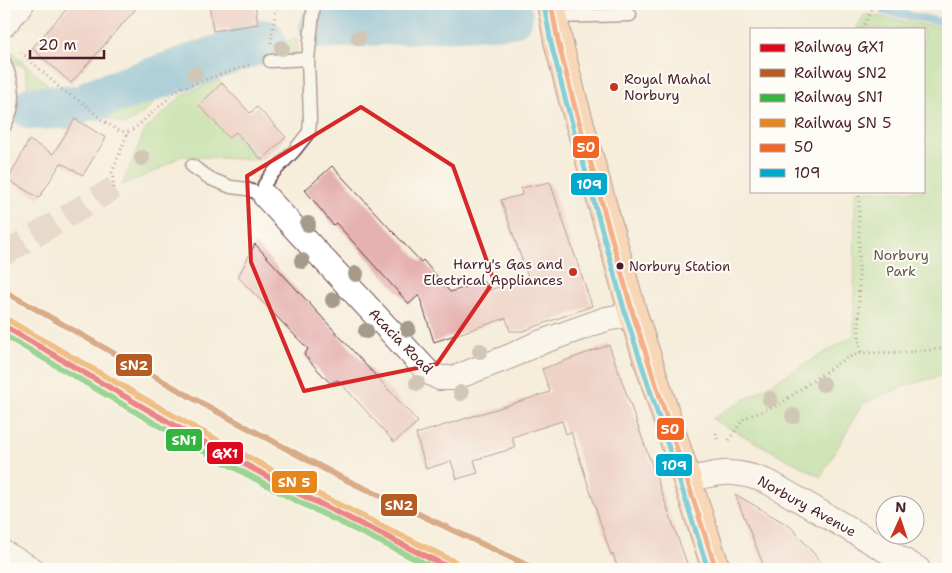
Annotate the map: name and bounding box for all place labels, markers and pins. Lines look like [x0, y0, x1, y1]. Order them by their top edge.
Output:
place label: Royal Mahal Norbury [624, 70, 712, 104]
marker: Royal Mahal Norbury [608, 81, 620, 93]
place label: Harry's Gas and Electrical Appliances [423, 255, 563, 289]
place label: Norbury Station [629, 258, 730, 275]
marker: Norbury Station [615, 261, 625, 271]
marker: Harry's Gas and Electrical Appliances [567, 266, 579, 278]

